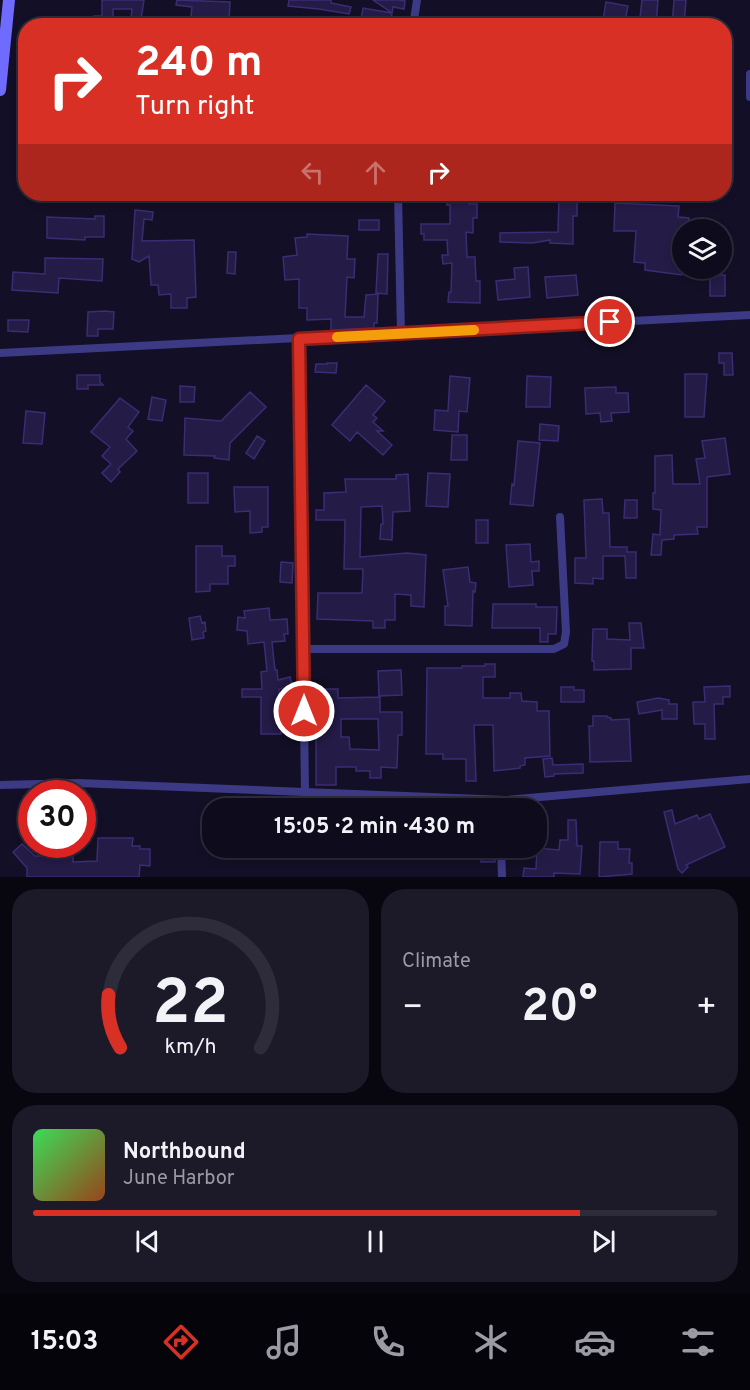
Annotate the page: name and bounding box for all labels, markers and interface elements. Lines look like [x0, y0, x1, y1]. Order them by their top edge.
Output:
text: 240 m [135, 38, 263, 91]
icon: right [36, 42, 114, 120]
text: Turn right [135, 90, 254, 124]
icon: left [296, 156, 329, 189]
icon: ahead [359, 156, 392, 189]
icon: right [422, 156, 455, 189]
map controls [672, 219, 732, 279]
button: layers [672, 219, 732, 279]
pin [584, 296, 635, 347]
icon: arrive [593, 305, 626, 338]
position arrow [272, 679, 336, 743]
speed limit sign: 30 [18, 780, 96, 858]
text: 15:05 · 2 min · 430 m [274, 814, 475, 841]
text: Climate [402, 949, 471, 975]
text: 22 [152, 967, 229, 1046]
text: 20° [522, 980, 597, 1037]
text: − [402, 988, 423, 1030]
text: + [696, 988, 717, 1030]
text: km/h [164, 1034, 217, 1061]
text: Northbound [123, 1139, 246, 1166]
text: June Harbor [123, 1166, 235, 1192]
icon: previous [131, 1225, 164, 1258]
icon: pause [359, 1225, 392, 1258]
icon: next [587, 1225, 620, 1258]
icon: directions [160, 1321, 202, 1363]
icon: music [263, 1321, 305, 1363]
icon: phone [367, 1321, 409, 1363]
icon: climate [470, 1321, 512, 1363]
icon: car [574, 1321, 616, 1363]
icon: filters [677, 1321, 719, 1363]
text: 15:03 [31, 1325, 99, 1359]

